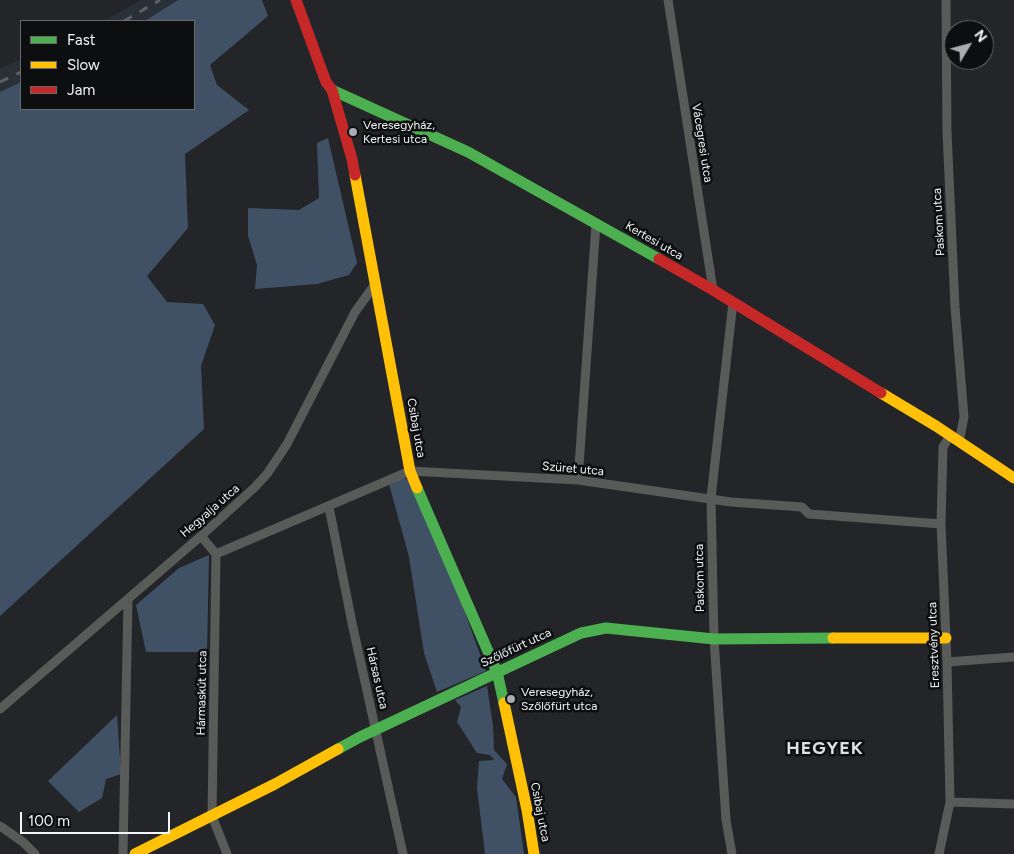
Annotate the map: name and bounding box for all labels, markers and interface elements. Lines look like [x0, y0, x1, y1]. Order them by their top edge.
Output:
legend [20, 20, 195, 110]
north arrow [944, 20, 994, 70]
text: N [971, 27, 991, 46]
text: Fast [67, 31, 95, 49]
text: Slow [67, 56, 100, 74]
text: Jam [67, 81, 95, 99]
street label: Vácegresi utca [689, 102, 715, 184]
place label: Veresegyház, Kertesi utca [363, 118, 435, 146]
marker: Veresegyház, Kertesi utca [347, 126, 359, 138]
street label: Paskom utca [930, 188, 948, 256]
street label: Kertesi utca [623, 219, 685, 263]
street label: Csibaj utca [404, 397, 428, 459]
street label: Szüret utca [542, 459, 604, 479]
street label: Hegyalja utca [177, 481, 243, 541]
street label: Paskom utca [692, 544, 708, 612]
street label: Eresztvény utca [925, 602, 943, 688]
street label: Szőlőfürt utca [478, 625, 554, 671]
street label: Hársas utca [363, 646, 391, 710]
street label: Hármaskút utca [194, 650, 210, 736]
place label: Veresegyház, Szőlőfürt utca [521, 685, 597, 713]
marker: Veresegyház, Szőlőfürt utca [505, 693, 517, 705]
district label: HEGYEK [785, 738, 865, 760]
street label: Csibaj utca [527, 781, 553, 843]
scale bar [22, 802, 172, 834]
text: 100 m [28, 812, 70, 830]

